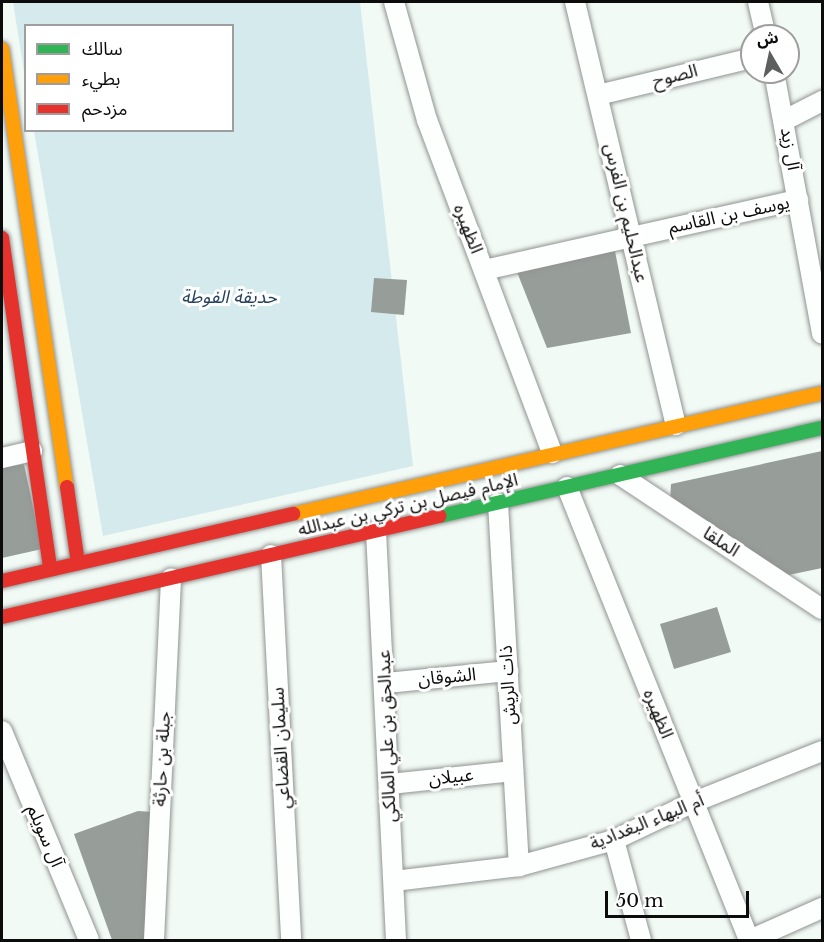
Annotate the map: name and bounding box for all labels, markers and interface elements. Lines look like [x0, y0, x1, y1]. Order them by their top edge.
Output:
legend [24, 24, 234, 132]
north arrow [740, 24, 800, 84]
text: ش [755, 27, 780, 50]
text: سالك [82, 38, 123, 60]
street label: الصوح [650, 60, 700, 92]
text: بطيء [82, 68, 120, 90]
text: مزدحم [82, 98, 127, 120]
street label: آل زيد [776, 126, 804, 172]
street label: عبدالحليم بن الفرس [600, 141, 652, 285]
street label: يوسف بن القاسم [666, 192, 792, 238]
street label: الظهيره [449, 201, 487, 257]
park label: حديقة الفوطة [181, 286, 277, 308]
street label: الإمام فيصل بن تركي بن عبدالله [296, 469, 520, 541]
street label: الملقا [699, 522, 743, 562]
street label: ذات الريش [495, 645, 521, 725]
street label: عبدالحق بن علي المالكي [373, 649, 401, 823]
street label: الشوقان [417, 664, 477, 690]
street label: الظهيره [638, 686, 678, 742]
street label: سليمان القضاعي [267, 687, 295, 809]
street label: جبلة بن حارثة [149, 711, 175, 807]
street label: عبيلان [427, 764, 475, 790]
street label: أم البهاء البغدادية [587, 789, 707, 855]
street label: آل سويلم [22, 802, 68, 870]
scale bar [608, 879, 752, 917]
text: 50 m [616, 890, 664, 912]

